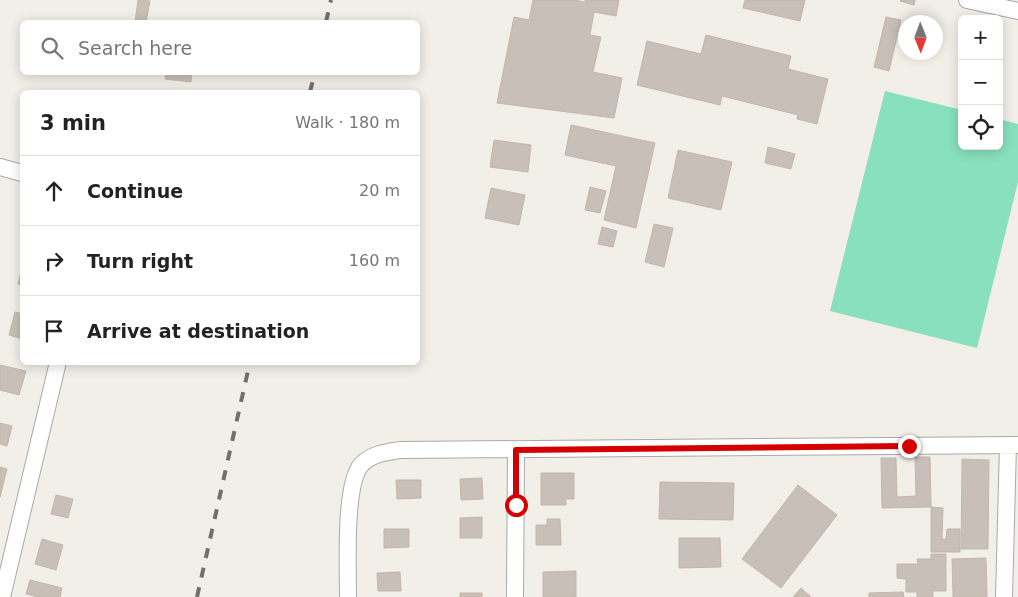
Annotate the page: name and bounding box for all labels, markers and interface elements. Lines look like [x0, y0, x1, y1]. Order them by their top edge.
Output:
north arrow [898, 15, 943, 60]
map controls [958, 15, 1003, 150]
button: + [958, 15, 1003, 60]
search box [20, 20, 420, 75]
icon: search [38, 34, 66, 62]
text: Search here [78, 37, 192, 59]
button: − [958, 60, 1003, 105]
button: locate [958, 105, 1003, 150]
text: 3 min [40, 111, 106, 135]
text: Walk · 180 m [295, 113, 400, 132]
icon: ahead [40, 177, 68, 205]
text: Continue [87, 180, 183, 202]
text: 20 m [359, 181, 400, 200]
icon: right [40, 247, 68, 275]
text: Turn right [87, 250, 193, 272]
text: 160 m [349, 251, 400, 270]
icon: arrive [40, 317, 68, 345]
text: Arrive at destination [87, 320, 309, 342]
route end [898, 435, 921, 458]
route start [505, 494, 528, 517]

